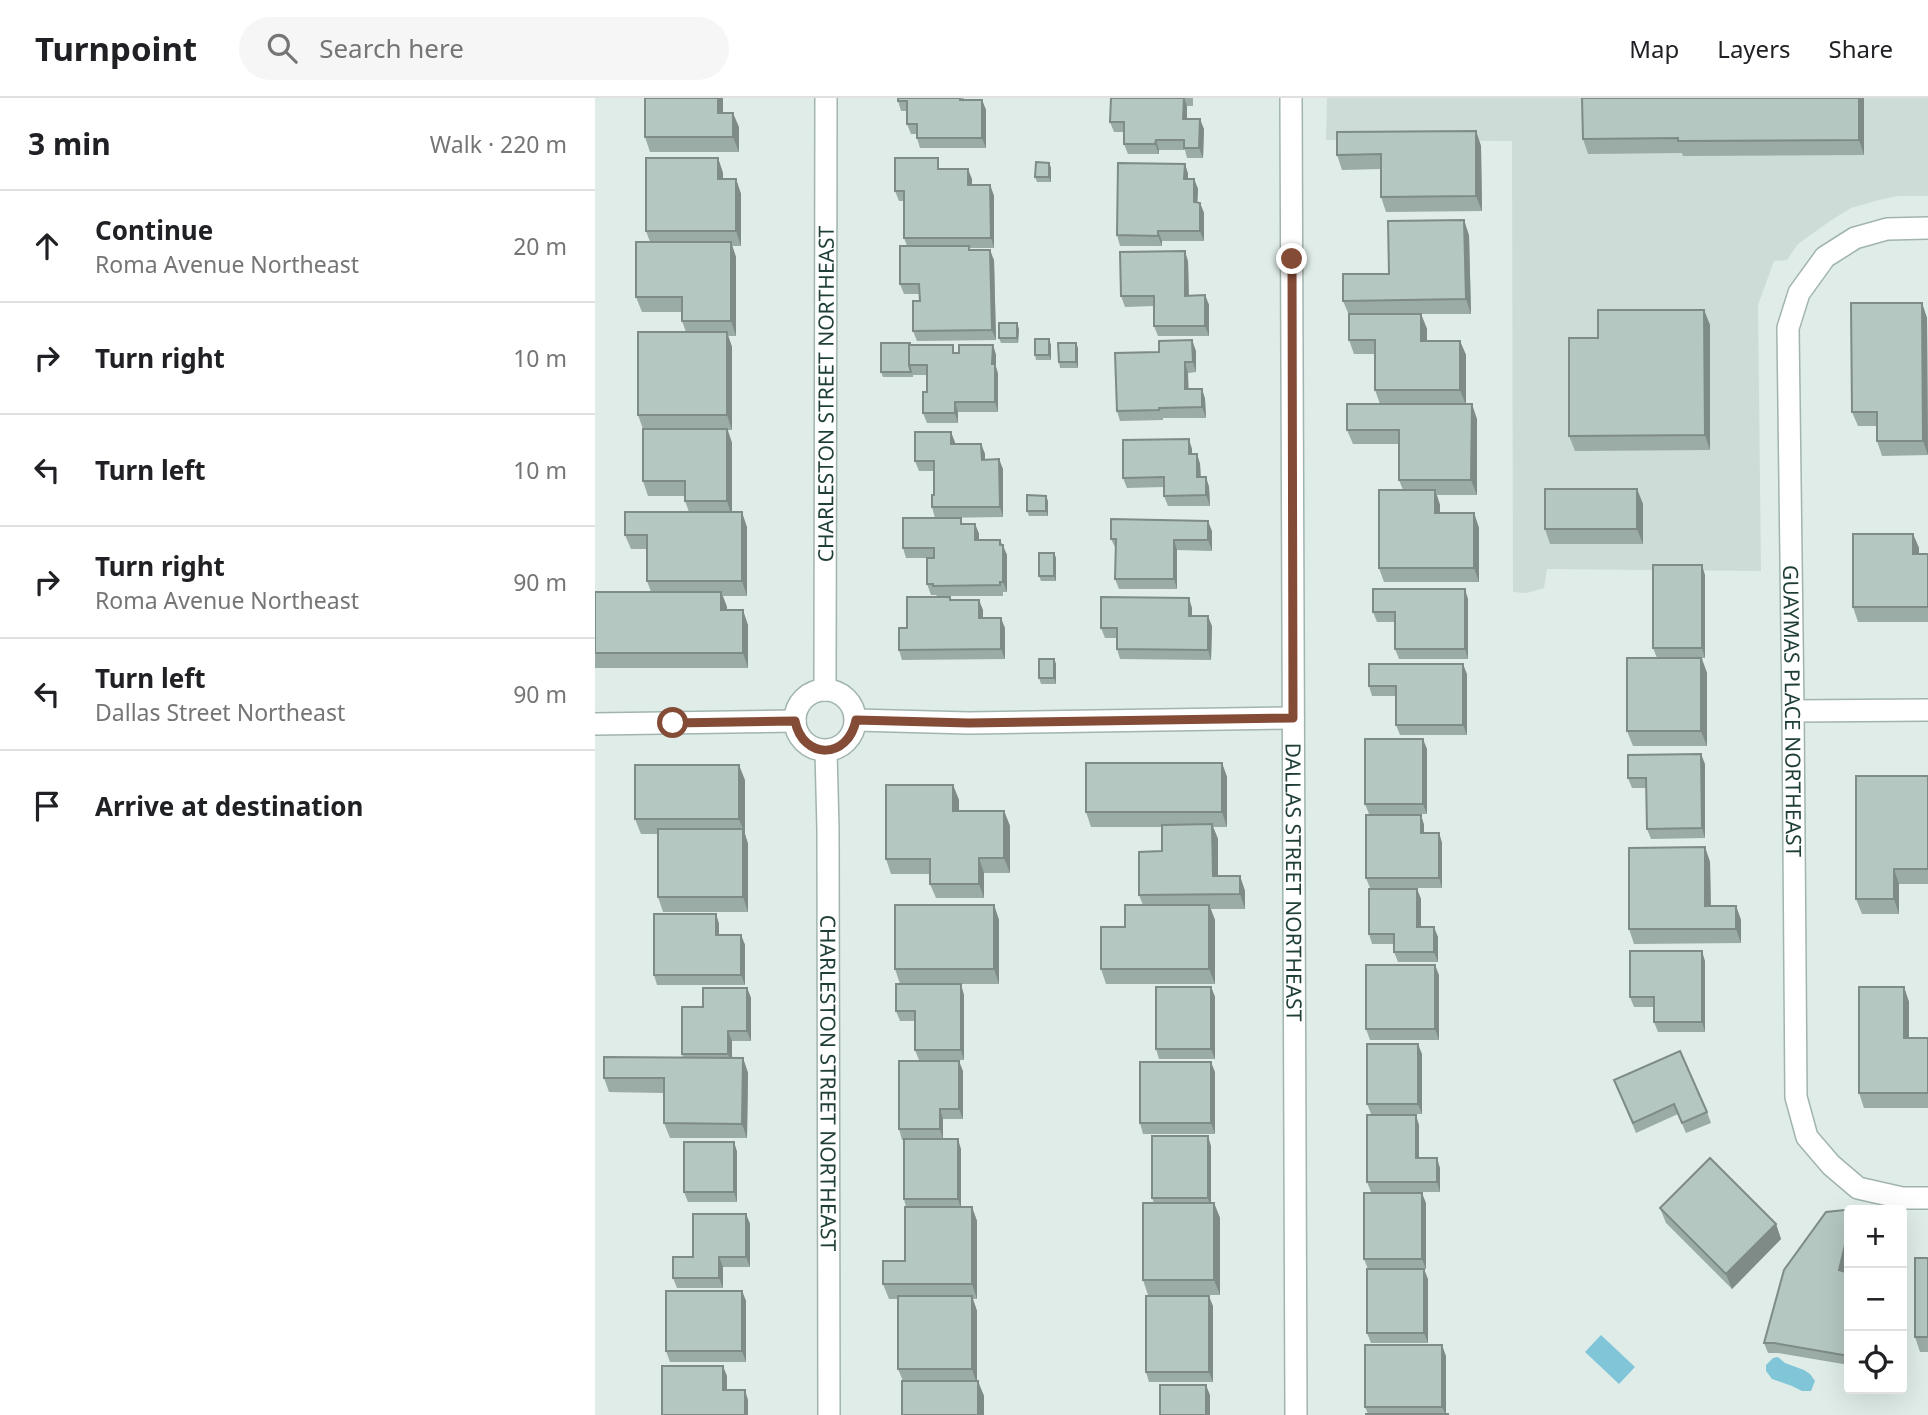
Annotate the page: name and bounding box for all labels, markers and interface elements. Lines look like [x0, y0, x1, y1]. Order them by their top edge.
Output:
search box [239, 17, 729, 80]
text: Turnpoint [35, 26, 197, 71]
icon: search [263, 29, 301, 67]
text: Search here [319, 30, 464, 66]
text: Map [1629, 32, 1679, 65]
text: Layers [1717, 32, 1791, 65]
text: Share [1829, 32, 1893, 65]
text: 3 min [28, 123, 111, 164]
text: Walk · 220 m [430, 128, 567, 160]
text: Continue [95, 212, 213, 248]
street label: CHARLESTON STREET NORTHEAST [811, 225, 840, 562]
icon: ahead [28, 227, 66, 265]
text: 20 m [513, 230, 567, 262]
route end [1276, 243, 1307, 274]
text: Roma Avenue Northeast [95, 248, 359, 280]
icon: right [28, 339, 66, 377]
text: Turn right [95, 340, 225, 376]
text: 10 m [513, 342, 567, 374]
icon: left [28, 451, 66, 489]
text: Turn left [95, 452, 206, 488]
text: 10 m [513, 454, 567, 486]
text: Turn right [95, 548, 225, 584]
icon: right [28, 563, 66, 601]
street label: GUAYMAS PLACE NORTHEAST [1777, 565, 1808, 858]
text: 90 m [513, 566, 567, 598]
text: Roma Avenue Northeast [95, 584, 359, 616]
text: Turn left [95, 660, 206, 696]
icon: left [28, 675, 66, 713]
text: 90 m [513, 678, 567, 710]
text: Dallas Street Northeast [95, 696, 345, 728]
route start [657, 707, 688, 738]
street label: DALLAS STREET NORTHEAST [1279, 743, 1309, 1022]
icon: arrive [28, 787, 66, 825]
text: Arrive at destination [95, 788, 364, 824]
street label: CHARLESTON STREET NORTHEAST [814, 915, 843, 1252]
map controls [1844, 1205, 1907, 1394]
button: + [1844, 1205, 1907, 1268]
button: − [1844, 1268, 1907, 1331]
button: locate [1844, 1331, 1907, 1394]

